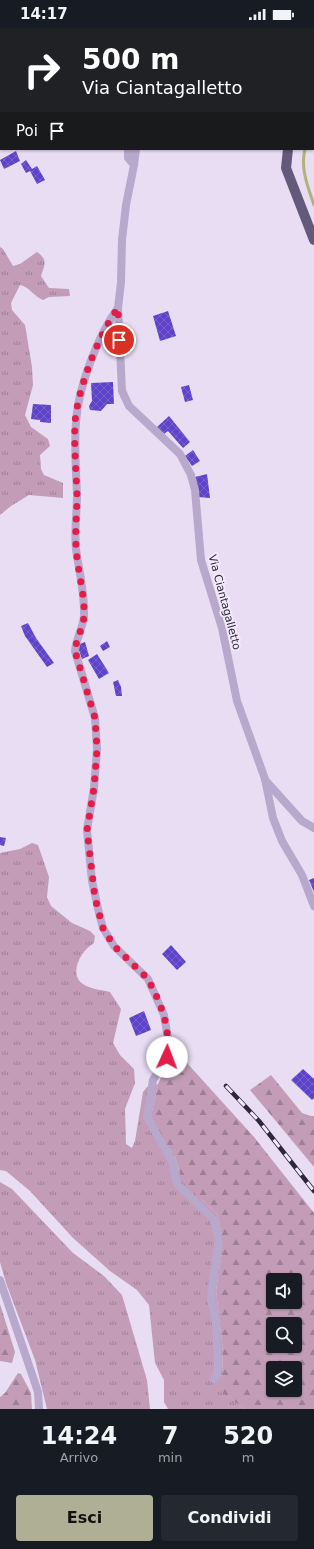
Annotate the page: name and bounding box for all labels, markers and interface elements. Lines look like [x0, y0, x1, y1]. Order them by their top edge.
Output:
text: 14:17 [20, 5, 68, 23]
text: 500 m [82, 43, 179, 76]
icon: right [16, 44, 68, 96]
text: Via Ciantagalletto [82, 77, 242, 98]
icon: arrive [46, 120, 68, 142]
text: Poi [16, 122, 38, 140]
pin [102, 323, 136, 357]
icon: arrive [108, 329, 130, 351]
street label: Via Ciantagalletto [206, 553, 244, 651]
position arrow [146, 1036, 188, 1078]
map controls [266, 1273, 302, 1397]
button: sound [266, 1273, 302, 1309]
button: search [266, 1317, 302, 1353]
button: layers [266, 1361, 302, 1397]
text: 14:24 [41, 1422, 117, 1450]
text: 7 [162, 1422, 178, 1450]
text: 520 [223, 1422, 273, 1450]
text: Arrivo [60, 1450, 98, 1465]
text: min [158, 1450, 182, 1465]
text: m [242, 1450, 255, 1465]
button: Esci [16, 1495, 153, 1541]
button: Condividi [161, 1495, 298, 1541]

